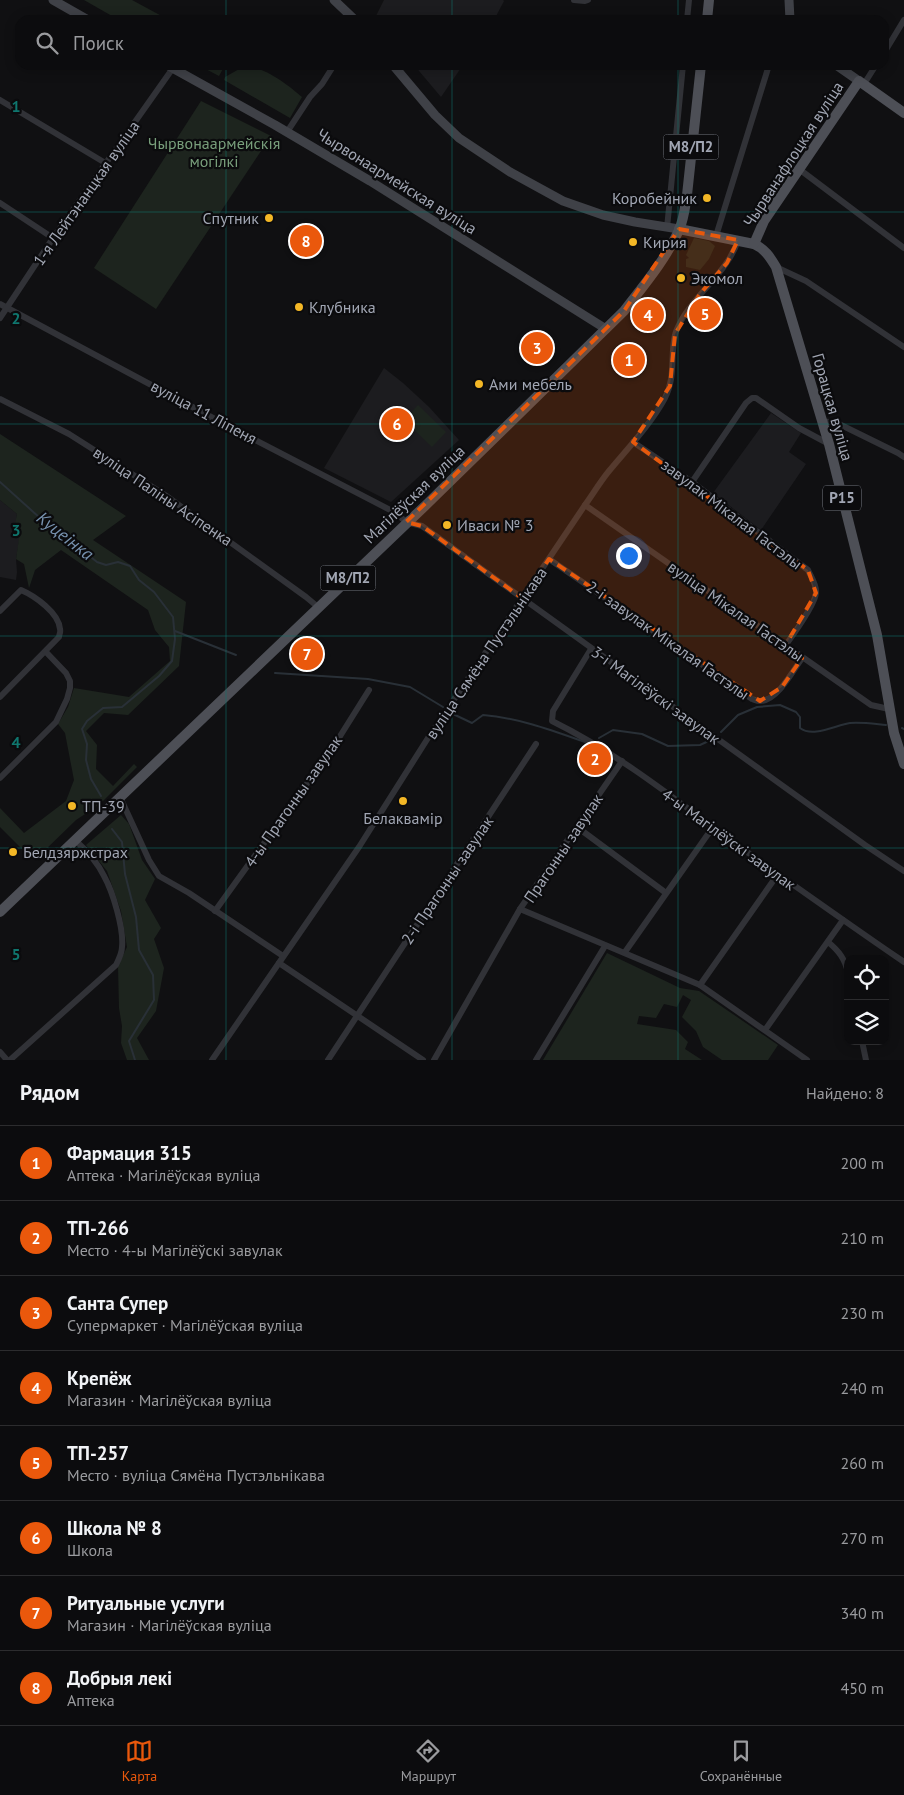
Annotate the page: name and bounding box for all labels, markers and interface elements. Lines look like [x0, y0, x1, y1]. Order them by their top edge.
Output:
search box [15, 15, 889, 70]
icon: search [33, 29, 61, 57]
text: Поиск [73, 31, 124, 55]
street label: Чырванафлоцкая вуліца [739, 78, 847, 230]
text: 1 [11, 96, 21, 116]
street label: 1-я Лейтэнанцкая вуліца [28, 117, 144, 269]
street label: Чырвонаармейская вуліца [313, 124, 481, 238]
park label: Чырвонаармейскія могілкі [148, 133, 280, 171]
road number: М8/П2 [664, 134, 718, 160]
place label: Коробейник [612, 188, 697, 208]
marker: Коробейник [701, 192, 713, 204]
place label: Спутник [202, 208, 259, 228]
marker: Спутник [263, 212, 275, 224]
pin: 8 [290, 222, 322, 260]
place label: Кирия [643, 232, 687, 252]
marker: Кирия [627, 236, 639, 248]
place label: Экомол [691, 268, 743, 288]
marker: Экомол [675, 272, 687, 284]
pin: 5 [689, 295, 721, 333]
pin: 4 [632, 296, 664, 334]
place label: Клубника [309, 297, 376, 317]
marker: Клубника [293, 301, 305, 313]
text: 2 [11, 308, 21, 328]
pin: 3 [521, 329, 553, 367]
pin: 1 [613, 341, 645, 379]
street label: Горацкая вуліца [808, 351, 858, 463]
place label: Ами мебель [489, 374, 572, 394]
street label: вуліца 11 Ліпеня [148, 376, 260, 448]
marker: Ами мебель [473, 378, 485, 390]
pin: 6 [381, 405, 413, 443]
street label: Магілёўская вуліца [359, 441, 469, 547]
street label: вуліца Паліны Асіпенка [89, 442, 237, 550]
street label: завулак Мікалая Гастэлы [658, 455, 806, 573]
road number: Р15 [823, 486, 861, 510]
water label: Куцеінка [32, 506, 99, 565]
place label: Иваси № 3 [457, 515, 533, 535]
marker: Иваси № 3 [441, 519, 453, 531]
text: 3 [11, 520, 21, 540]
your location [616, 543, 642, 569]
street label: вуліца Мікалая Гастэлы [664, 557, 808, 665]
street label: вуліца Сямёна Пустэльнікава [421, 563, 551, 743]
road number: М8/П2 [320, 566, 376, 590]
street label: 2-і завулак Мікалая Гастэлы [583, 576, 753, 704]
pin: 7 [291, 635, 323, 673]
street label: 3-і Магілёўскі завулак [588, 642, 725, 749]
street label: 4-ы Прагонны завулак [240, 731, 346, 871]
text: 4 [11, 732, 21, 752]
pin: 2 [579, 740, 611, 778]
street label: 4-ы Магілёўскі завулак [658, 784, 800, 895]
street label: Прагонны завулак [519, 789, 607, 906]
marker: Белаквамір [397, 795, 409, 807]
place label: ТП-39 [82, 796, 125, 816]
marker: ТП-39 [66, 800, 78, 812]
place label: Белаквамір [363, 808, 443, 828]
street label: 2-і Прагонны завулак [397, 812, 498, 948]
place label: Белдзяржстрах [23, 842, 128, 862]
marker: Белдзяржстрах [7, 846, 19, 858]
text: 5 [11, 944, 21, 964]
map controls [844, 955, 889, 1045]
button: locate [844, 955, 889, 1000]
button: layers [844, 1000, 889, 1045]
text: Рядом [20, 1079, 79, 1106]
text: Найдено: 8 [806, 1083, 884, 1103]
text: Фармация 315 [67, 1141, 192, 1165]
text: 1 [31, 1153, 41, 1173]
text: 200 m [841, 1153, 884, 1173]
text: Аптека · Магілёўская вуліца [67, 1165, 261, 1185]
text: ТП-266 [67, 1216, 129, 1240]
text: 2 [31, 1228, 41, 1248]
text: 210 m [841, 1228, 884, 1248]
text: Место · 4-ы Магілёўскі завулак [67, 1240, 283, 1260]
text: Санта Супер [67, 1291, 168, 1315]
text: 3 [31, 1303, 41, 1323]
text: 230 m [841, 1303, 884, 1323]
text: Супермаркет · Магілёўская вуліца [67, 1315, 303, 1335]
text: Крепёж [67, 1366, 132, 1390]
text: 4 [31, 1378, 41, 1398]
text: 240 m [841, 1378, 884, 1398]
text: Магазин · Магілёўская вуліца [67, 1390, 272, 1410]
text: ТП-257 [67, 1441, 129, 1465]
text: 5 [31, 1453, 41, 1473]
text: 260 m [841, 1453, 884, 1473]
text: Место · вуліца Сямёна Пустэльнікава [67, 1465, 325, 1485]
text: Школа № 8 [67, 1516, 162, 1540]
text: 6 [31, 1528, 41, 1548]
text: 270 m [841, 1528, 884, 1548]
text: Школа [67, 1540, 113, 1560]
text: Ритуальные услуги [67, 1591, 225, 1615]
text: 7 [31, 1603, 41, 1623]
text: 340 m [841, 1603, 884, 1623]
text: Магазин · Магілёўская вуліца [67, 1615, 272, 1635]
text: Добрыя лекі [67, 1666, 172, 1690]
text: 8 [31, 1678, 41, 1698]
text: 450 m [841, 1678, 884, 1698]
text: Аптека [67, 1690, 115, 1710]
tab: Карта [122, 1737, 157, 1785]
tab: Маршрут [401, 1737, 456, 1785]
tab: Сохранённые [700, 1737, 782, 1785]

